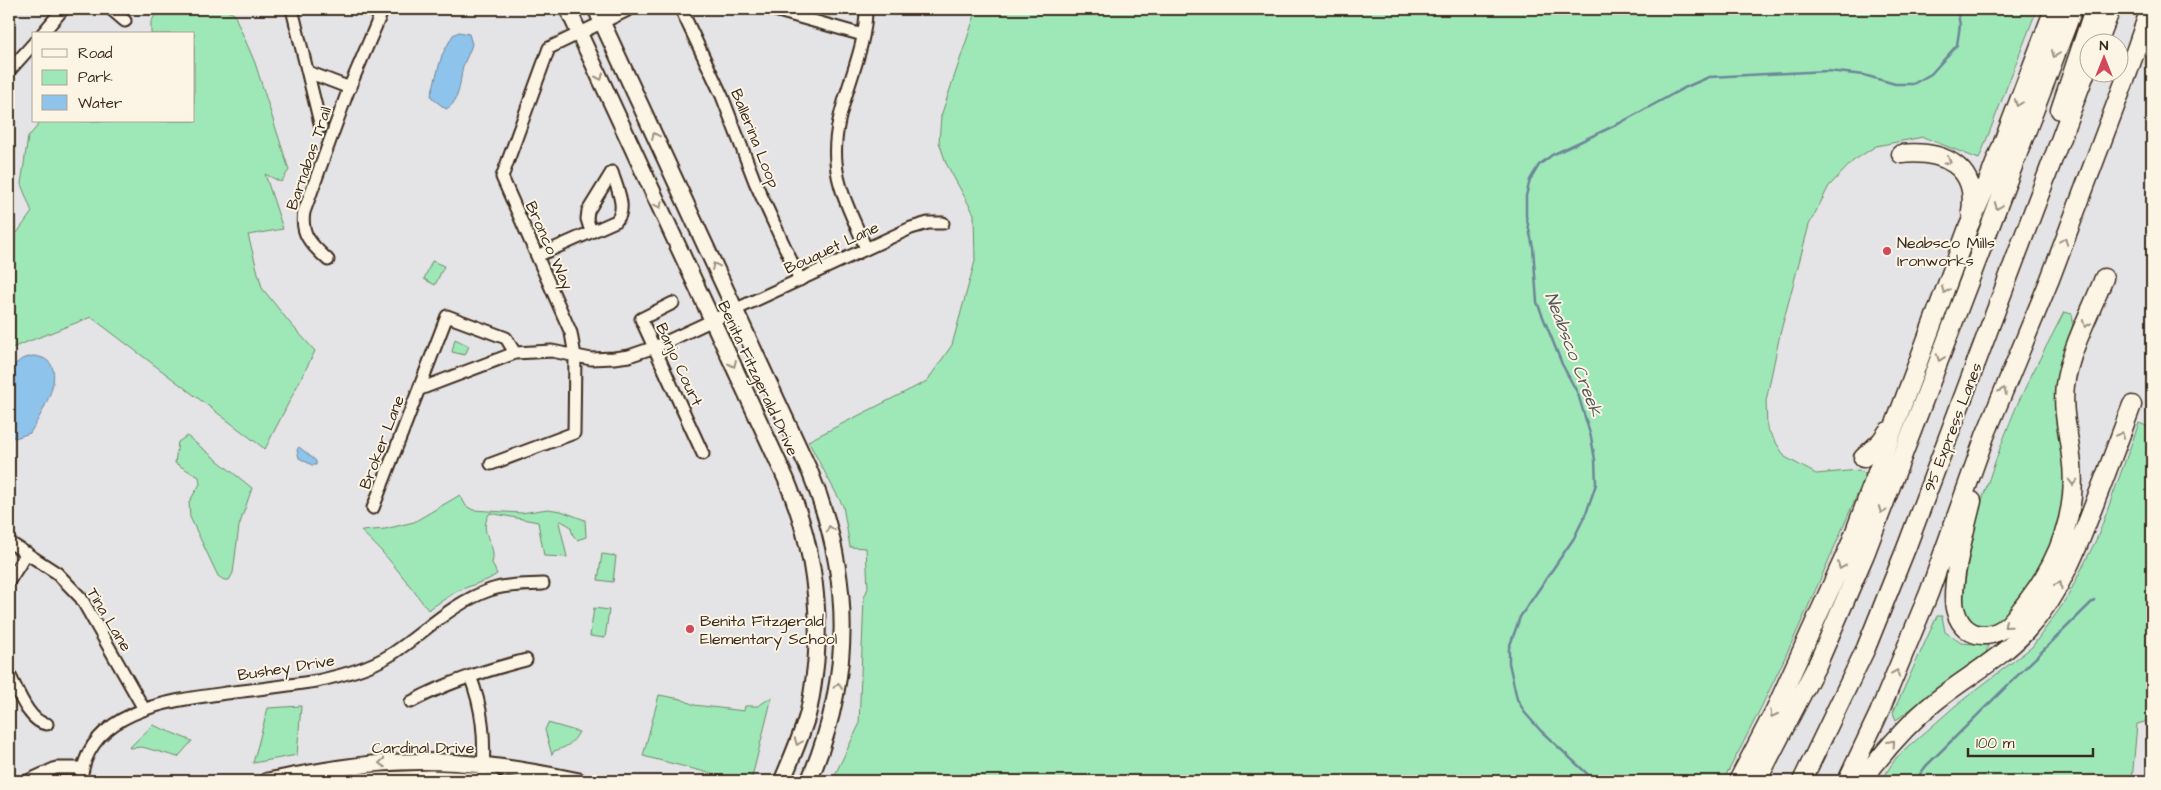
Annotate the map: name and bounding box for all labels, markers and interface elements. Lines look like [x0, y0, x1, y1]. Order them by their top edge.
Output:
legend [32, 32, 195, 122]
north arrow [2078, 32, 2128, 82]
text: N [2100, 36, 2109, 56]
text: Road [78, 43, 113, 64]
one-way arrow [2051, 49, 2061, 58]
text: Park [78, 67, 113, 88]
one-way arrow [594, 72, 605, 81]
street label: Ballerina Loop [725, 86, 785, 191]
text: Water [78, 93, 122, 114]
one-way arrow [2014, 99, 2024, 107]
street label: Barnabas Trail [281, 104, 337, 213]
one-way arrow [651, 132, 661, 141]
one-way arrow [1943, 154, 1952, 164]
street label: Bronco Way [519, 198, 578, 294]
one-way arrow [652, 200, 663, 209]
one-way arrow [1994, 201, 2004, 210]
street label: Bouquet Lane [780, 216, 883, 279]
place label: Neabsco Mills Ironworks [1897, 232, 1995, 272]
one-way arrow [2058, 237, 2068, 246]
marker: Neabsco Mills Ironworks [1881, 245, 1893, 257]
one-way arrow [711, 262, 721, 271]
one-way arrow [1941, 285, 1951, 294]
water label: Neabsco Creek [1538, 288, 1609, 421]
street label: Benita Fitzgerald Drive [712, 297, 804, 460]
street label: Banjo Court [650, 319, 708, 410]
one-way arrow [2082, 319, 2092, 328]
one-way arrow [1936, 353, 1946, 362]
one-way arrow [726, 359, 737, 368]
street label: 95 Express Lanes [1918, 360, 1988, 495]
one-way arrow [1997, 387, 2008, 396]
street label: Broker Lane [354, 392, 410, 492]
one-way arrow [2115, 431, 2125, 439]
one-way arrow [2068, 478, 2078, 486]
one-way arrow [1878, 505, 1888, 514]
one-way arrow [826, 526, 836, 534]
one-way arrow [1836, 561, 1847, 570]
one-way arrow [2053, 581, 2063, 590]
street label: Tina Lane [81, 584, 137, 656]
place label: Benita Fitzgerald Elementary School [700, 610, 837, 651]
one-way arrow [2003, 619, 2012, 628]
marker: Benita Fitzgerald Elementary School [684, 623, 696, 635]
street label: Bushey Drive [236, 649, 337, 687]
one-way arrow [1889, 669, 1900, 678]
one-way arrow [832, 681, 842, 690]
one-way arrow [1769, 709, 1779, 718]
scale bar [1968, 725, 2094, 757]
text: 100 m [1976, 733, 2015, 754]
street label: Cardinal Drive [372, 737, 475, 759]
one-way arrow [794, 737, 804, 746]
one-way arrow [1886, 739, 1895, 748]
one-way arrow [378, 758, 386, 769]

